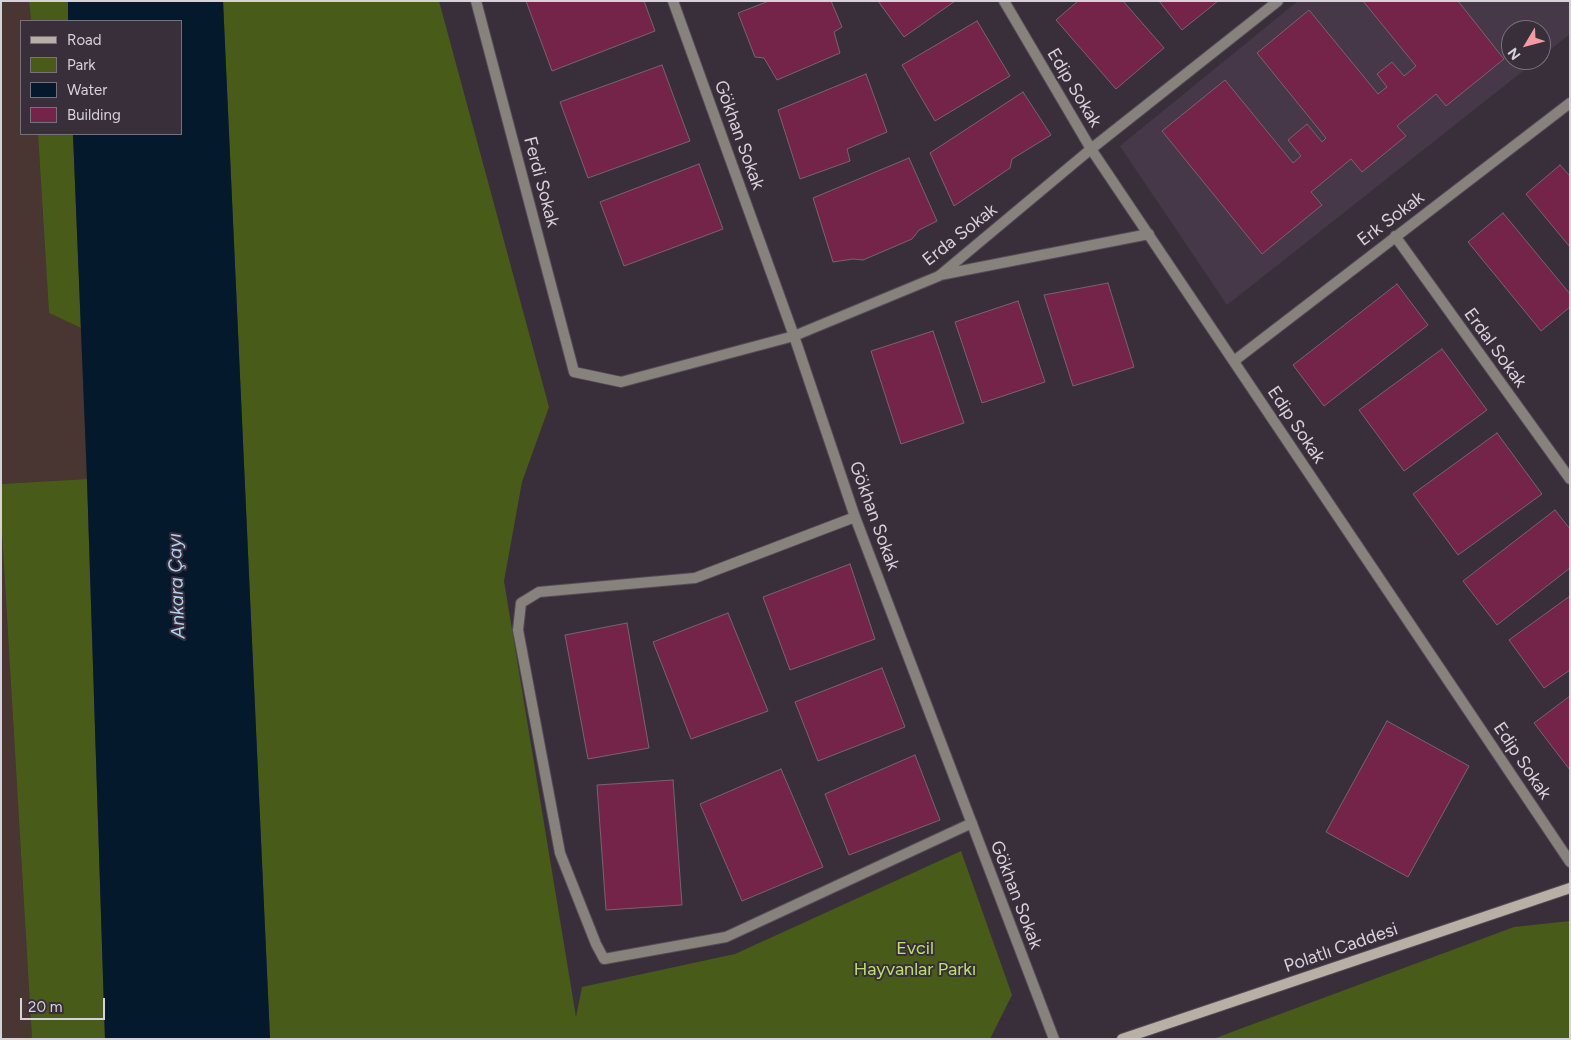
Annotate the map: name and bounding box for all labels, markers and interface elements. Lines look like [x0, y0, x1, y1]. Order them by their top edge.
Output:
legend [20, 20, 182, 135]
north arrow [1501, 20, 1551, 70]
text: Road [67, 31, 102, 49]
text: N [1504, 44, 1524, 63]
street label: Edip Sokak [1042, 45, 1106, 131]
text: Park [67, 56, 96, 74]
street label: Gökhan Sokak [709, 78, 769, 192]
text: Water [67, 81, 107, 99]
text: Building [67, 106, 121, 124]
street label: Ferdi Sokak [519, 134, 563, 230]
street label: Erk Sokak [1353, 187, 1429, 251]
street label: Erda Sokak [918, 199, 1002, 271]
street label: Erdal Sokak [1459, 304, 1531, 392]
street label: Edip Sokak [1262, 382, 1330, 468]
street label: Gökhan Sokak [844, 459, 904, 573]
water label: Ankara Çayı [164, 533, 190, 639]
street label: Edip Sokak [1488, 718, 1556, 804]
street label: Gökhan Sokak [985, 838, 1047, 952]
street label: Polatlı Caddesi [1281, 918, 1401, 978]
park label: Evcil Hayvanlar Parkı [854, 938, 976, 981]
scale bar [22, 988, 108, 1020]
text: 20 m [28, 998, 62, 1016]

